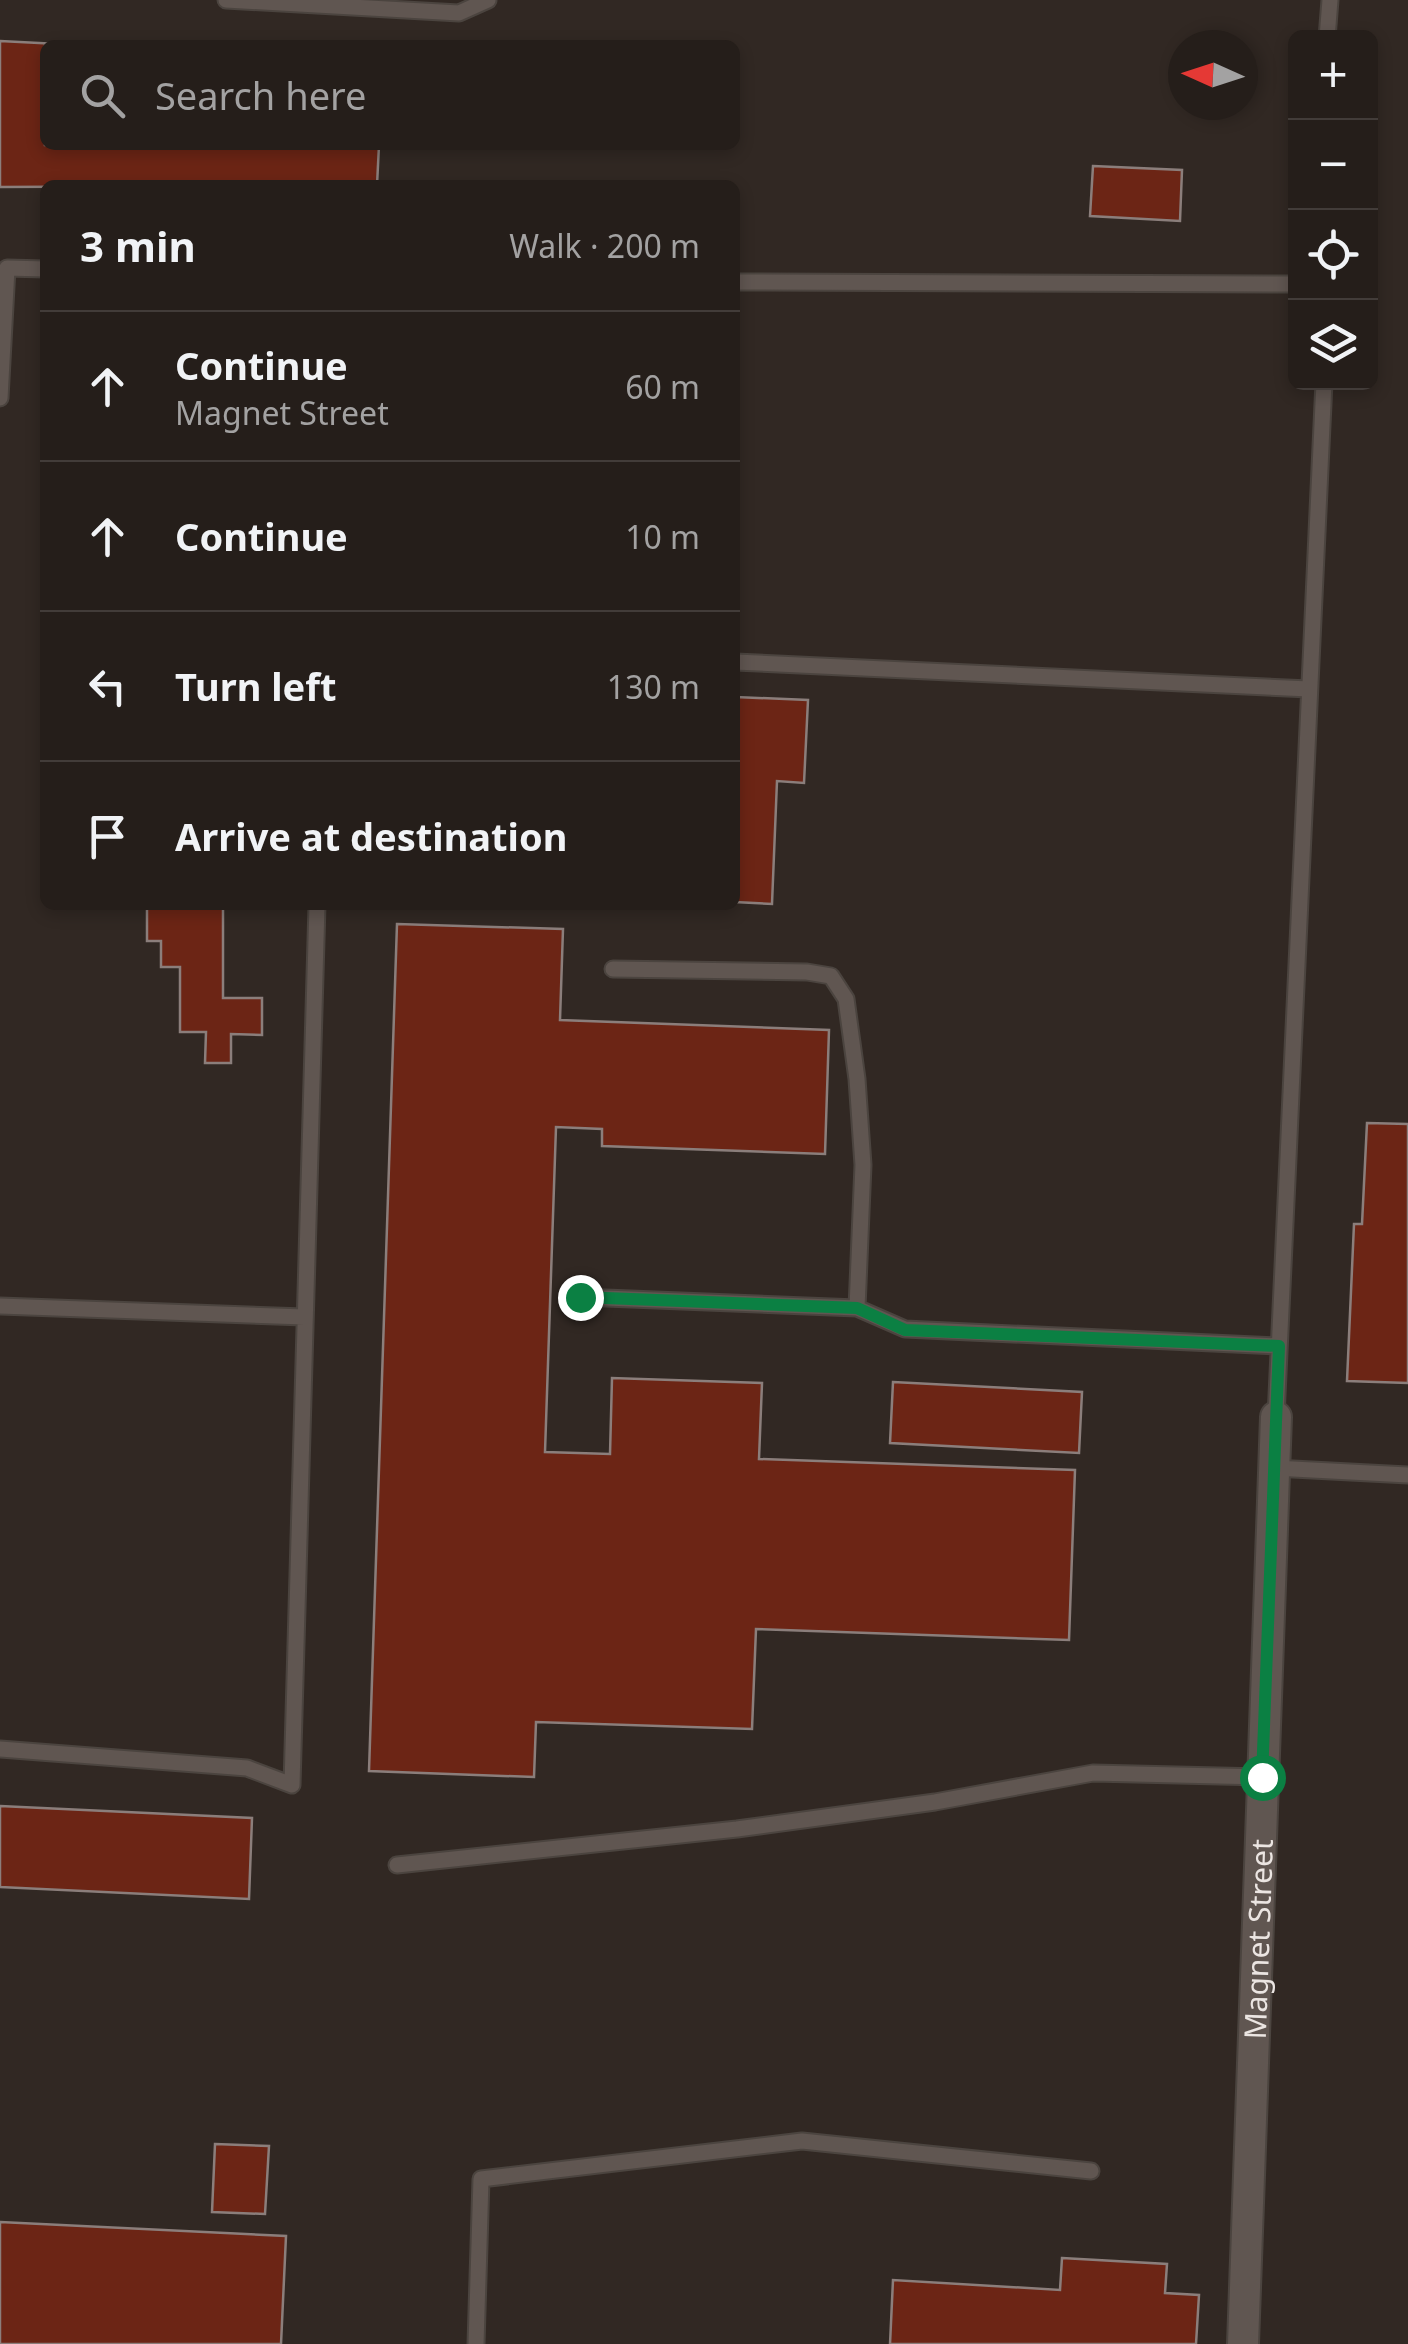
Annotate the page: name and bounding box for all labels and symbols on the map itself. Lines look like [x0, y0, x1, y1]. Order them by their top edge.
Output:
north arrow [1168, 30, 1258, 120]
route end [558, 1275, 604, 1321]
route start [1240, 1755, 1286, 1801]
street label: Magnet Street [1233, 1838, 1281, 2040]

